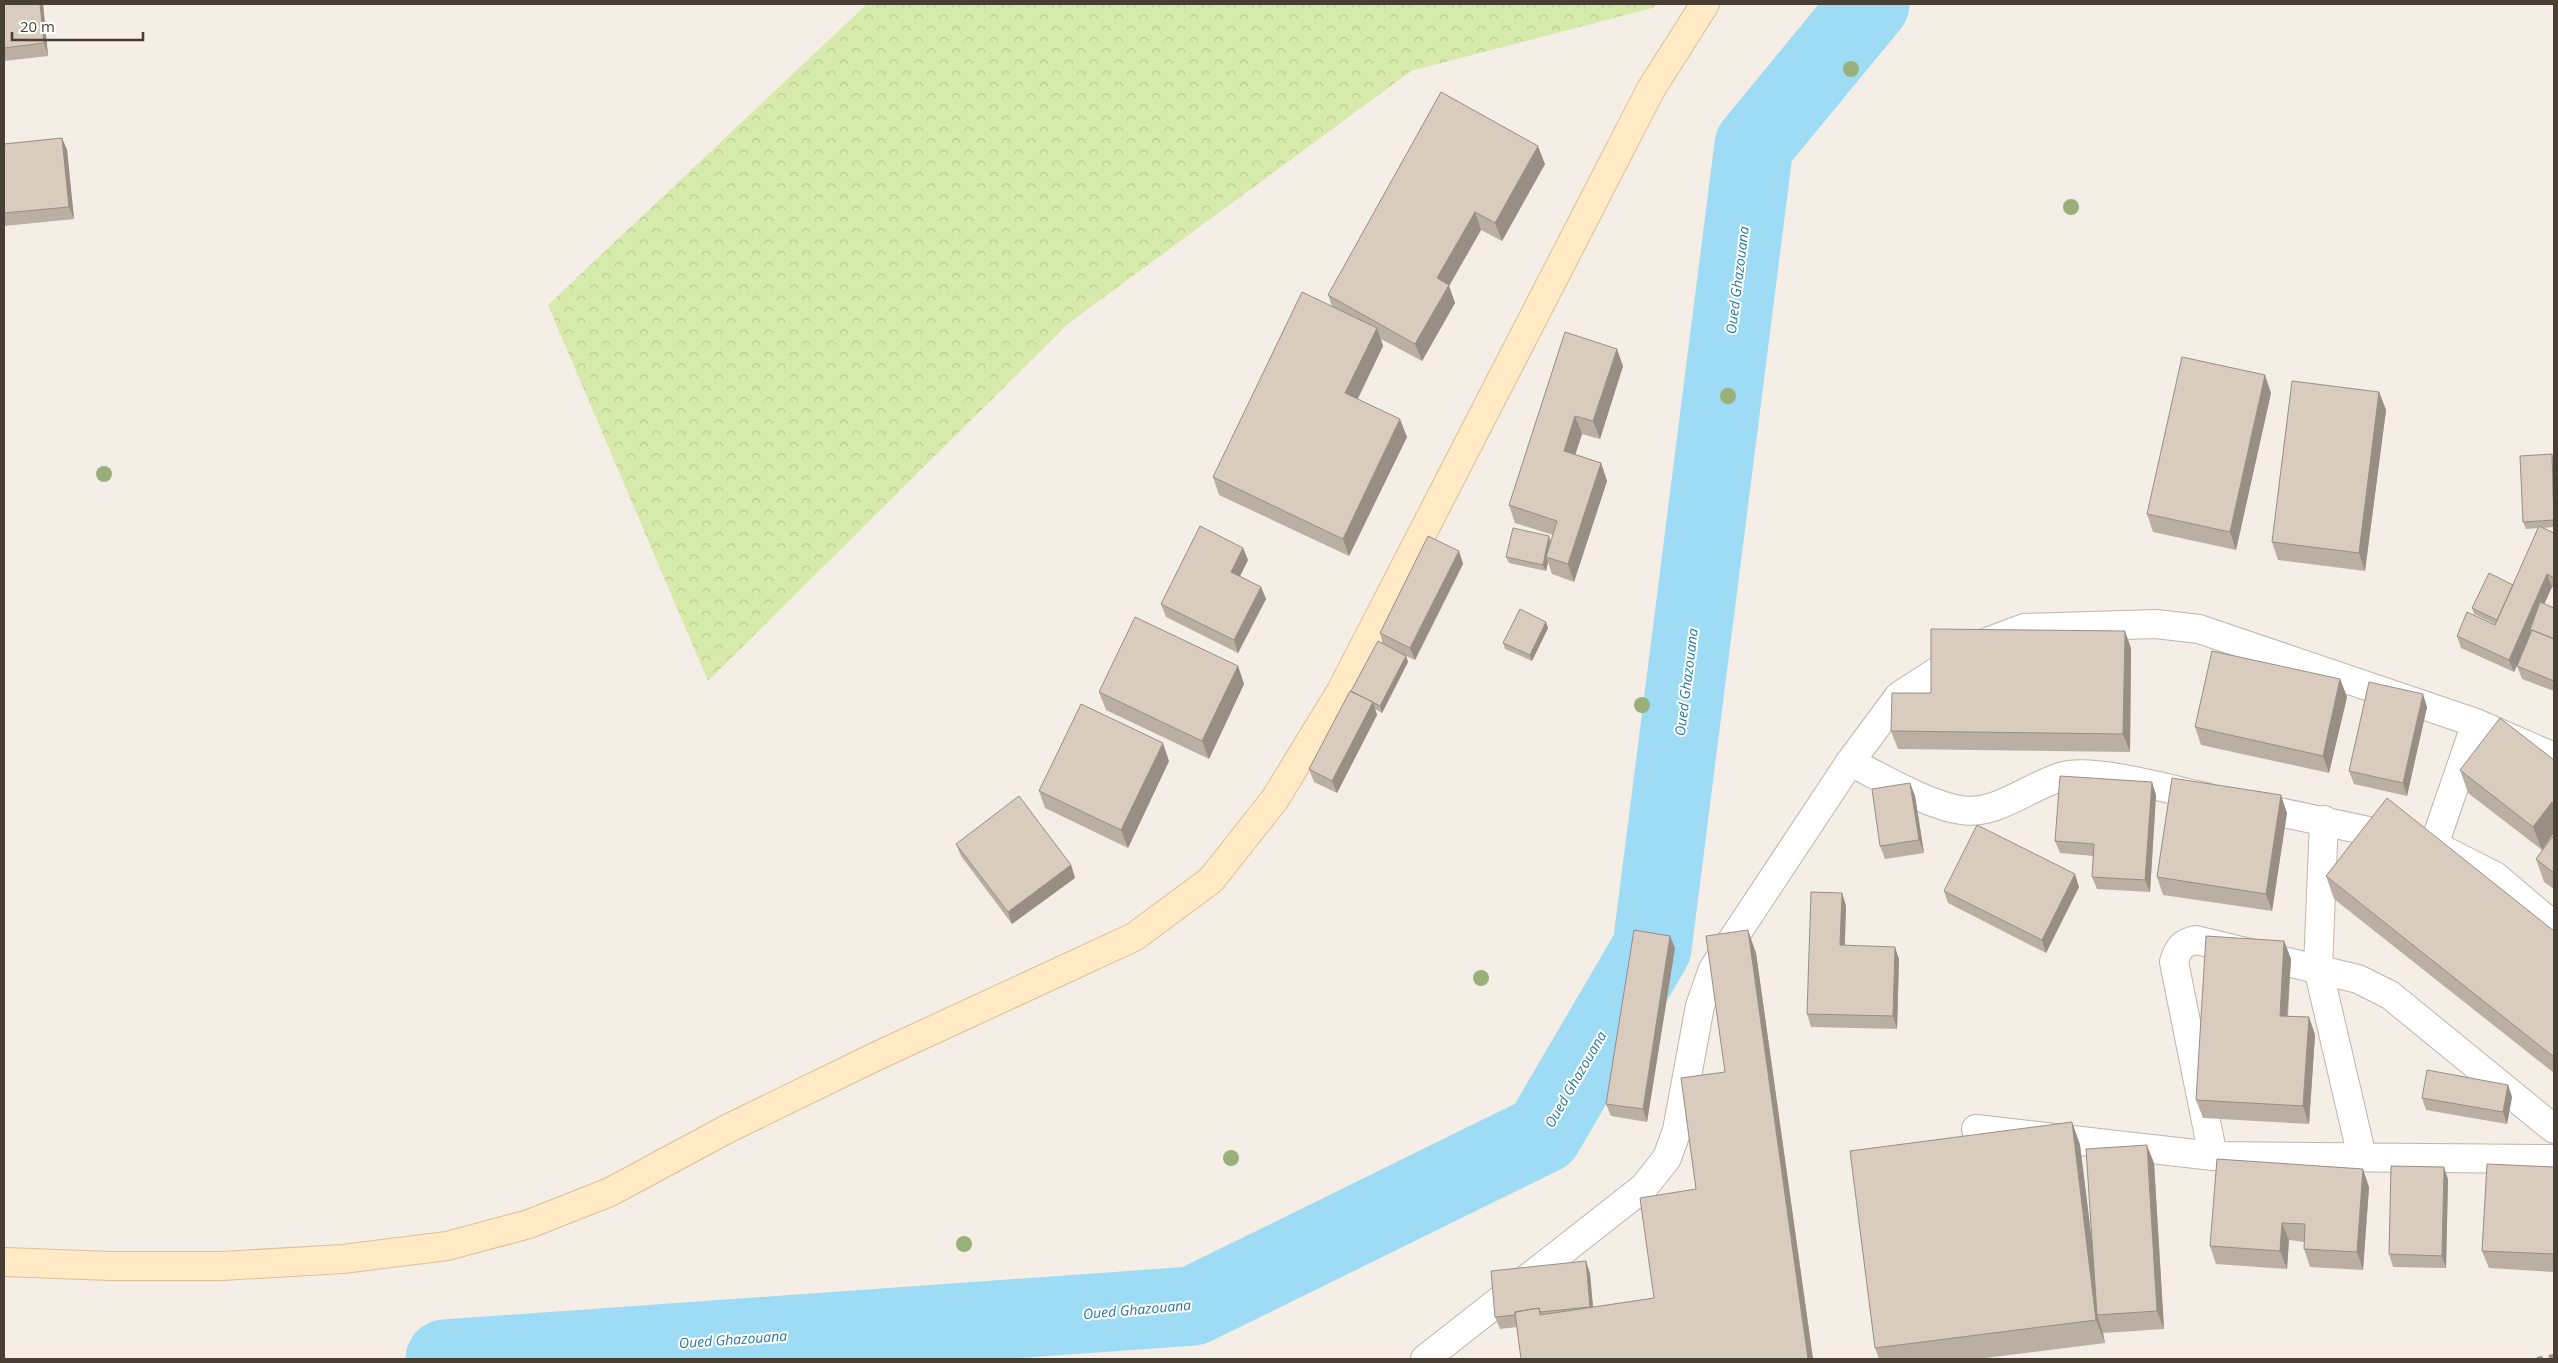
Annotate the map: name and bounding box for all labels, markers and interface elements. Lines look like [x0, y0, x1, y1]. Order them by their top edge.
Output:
scale bar [12, 10, 144, 42]
text: 20 m [20, 16, 55, 36]
water label: Oued Ghazouana [1721, 225, 1753, 335]
water label: Oued Ghazouana [1670, 627, 1702, 737]
water label: Oued Ghazouana [1540, 1027, 1610, 1131]
water label: Oued Ghazouana [1082, 1295, 1192, 1323]
water label: Oued Ghazouana [678, 1326, 788, 1352]

